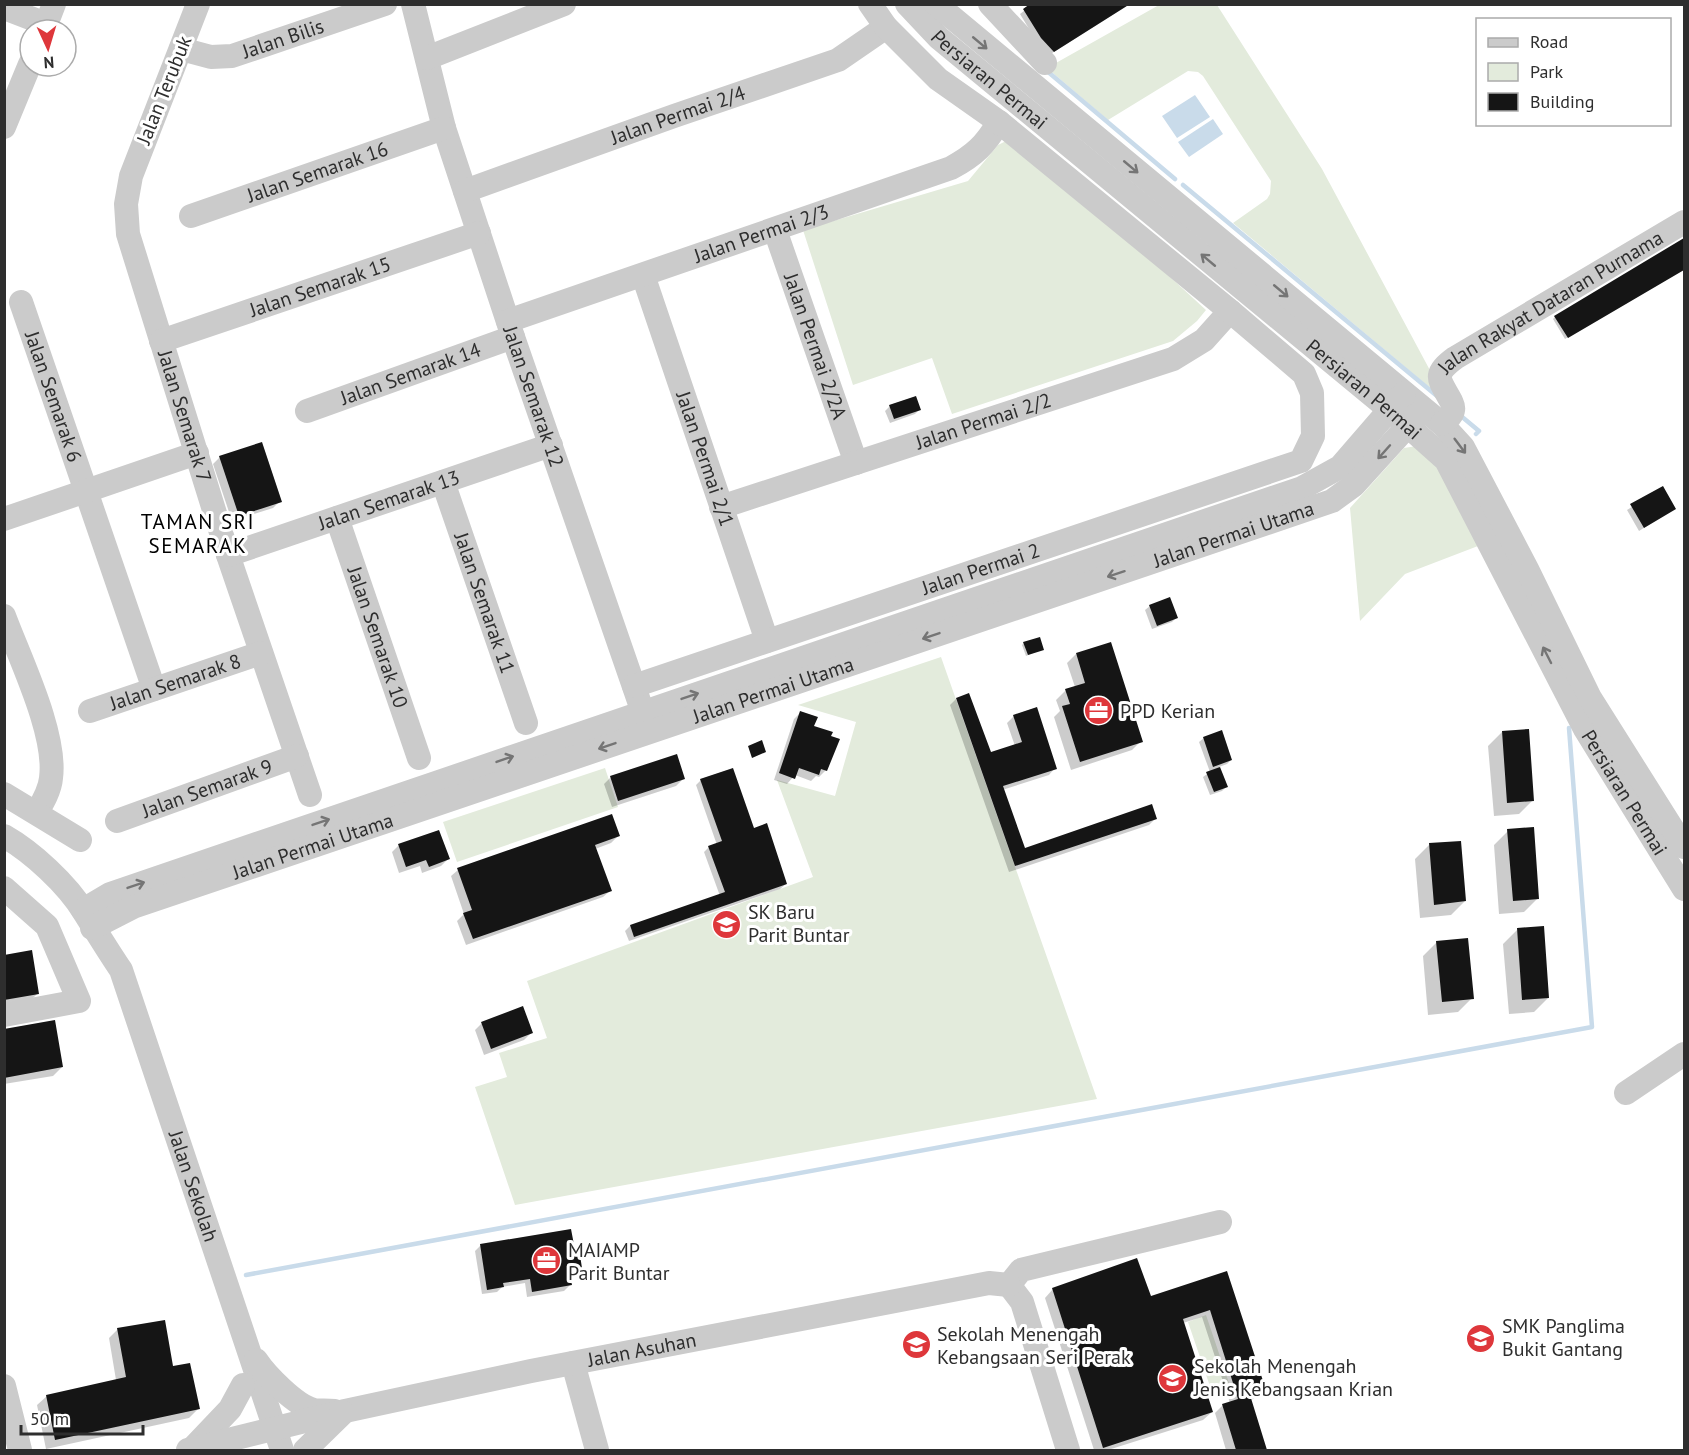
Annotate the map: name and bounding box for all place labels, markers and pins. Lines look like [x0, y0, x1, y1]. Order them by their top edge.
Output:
office icon: PPD Kerian [1083, 695, 1115, 727]
place label: PPD Kerian [1120, 698, 1215, 724]
place label: SK Baru Parit Buntar [748, 899, 850, 948]
school or university icon: SK Baru Parit Buntar [711, 908, 743, 940]
place label: MAIAMP Parit Buntar [568, 1237, 670, 1286]
office icon: MAIAMP Parit Buntar [531, 1245, 563, 1277]
place label: SMK Panglima Bukit Gantang [1502, 1313, 1625, 1362]
place label: Sekolah Menengah Kebangsaan Seri Perak [937, 1321, 1131, 1370]
school or university icon: SMK Panglima Bukit Gantang [1465, 1322, 1497, 1354]
school or university icon: Sekolah Menengah Kebangsaan Seri Perak [900, 1329, 932, 1361]
place label: Sekolah Menengah Jenis Kebangsaan Krian [1193, 1353, 1393, 1402]
school or university icon: Sekolah Menengah Jenis Kebangsaan Krian [1157, 1362, 1189, 1394]

